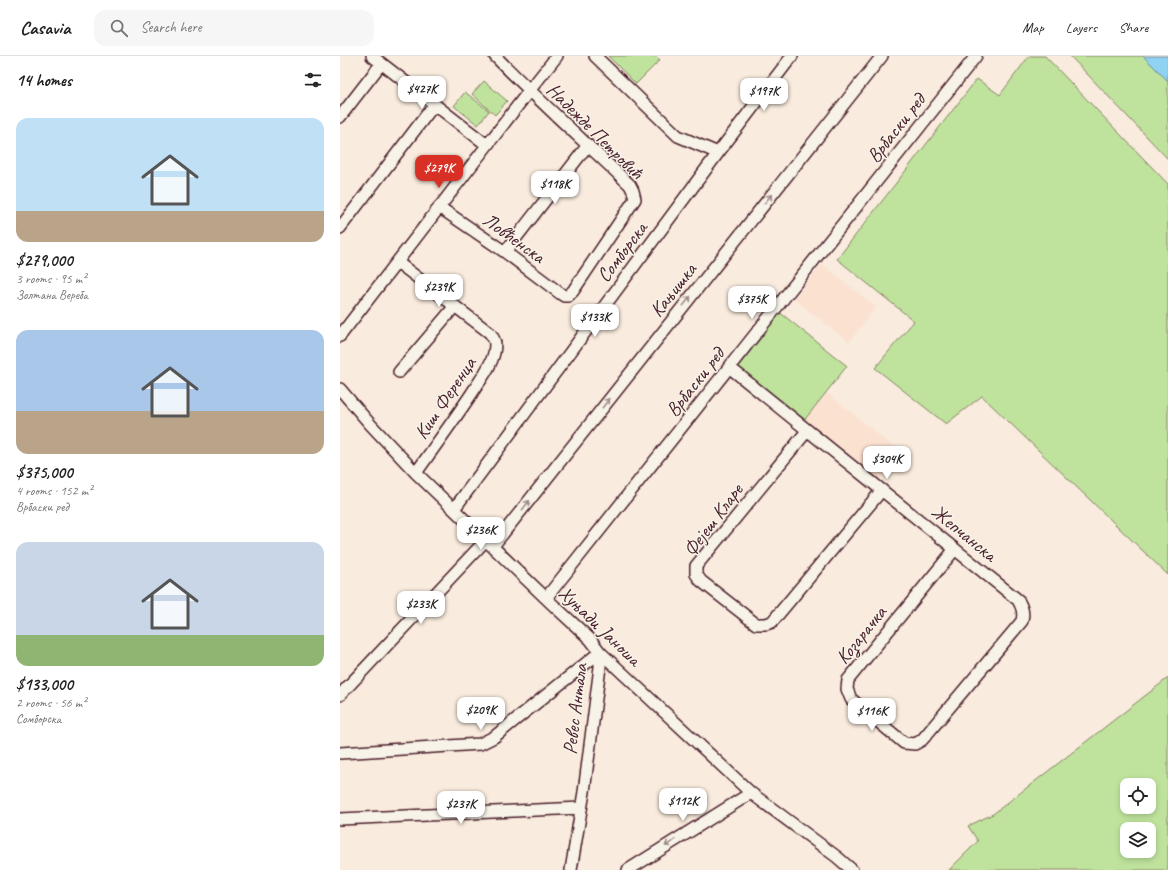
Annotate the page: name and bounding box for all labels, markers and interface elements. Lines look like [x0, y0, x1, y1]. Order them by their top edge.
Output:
search box [94, 10, 374, 46]
text: Casavia [20, 16, 70, 40]
icon: search [108, 17, 130, 39]
text: Search here [140, 18, 202, 37]
text: Map [1022, 19, 1044, 36]
text: Layers [1066, 19, 1097, 36]
text: Share [1119, 19, 1148, 36]
icon: filters [302, 69, 324, 91]
text: 14 homes [16, 70, 72, 91]
pin: $427K [394, 76, 450, 110]
street label: Надежде Петровић [541, 77, 650, 186]
pin: $197K [736, 78, 792, 112]
text: $427K [407, 81, 437, 97]
text: $197K [749, 83, 779, 99]
street label: Врбаски ред [861, 86, 932, 168]
icon: home [134, 144, 206, 216]
pin: $279K [411, 155, 467, 189]
text: $279K [424, 160, 454, 176]
pin: $118K [527, 171, 583, 205]
text: $118K [540, 176, 570, 192]
one-way arrow [764, 194, 772, 205]
street label: Ловћенска [478, 207, 552, 270]
street label: Сомборска [591, 215, 654, 287]
text: $279,000 [16, 250, 73, 271]
street label: Кањишка [644, 256, 703, 322]
text: 3 rooms · 95 m² [16, 271, 86, 287]
pin: $239K [411, 274, 467, 308]
text: $239K [424, 279, 454, 295]
pin: $375K [724, 286, 780, 320]
text: Золтана Вереба [16, 287, 88, 303]
text: $375K [737, 291, 767, 307]
one-way arrow [683, 296, 692, 307]
pin: $133K [567, 304, 623, 338]
text: $133K [580, 309, 610, 325]
street label: Врбаски ред [660, 340, 731, 422]
street label: Киш Ференца [408, 351, 482, 444]
icon: home [134, 356, 206, 428]
one-way arrow [602, 398, 611, 409]
pin: $304K [859, 446, 915, 480]
text: $304K [872, 451, 902, 467]
text: $375,000 [16, 462, 73, 483]
street label: Фејеш Кларе [678, 477, 749, 561]
text: 4 rooms · 152 m² [16, 483, 92, 499]
text: Врбаски ред [16, 499, 69, 515]
one-way arrow [521, 499, 530, 510]
street label: Жепчанска [926, 499, 1003, 568]
pin: $236K [453, 517, 509, 551]
text: $236K [466, 522, 496, 538]
icon: home [134, 568, 206, 640]
street label: Хуњади Јаноша [554, 581, 648, 673]
pin: $233K [393, 591, 449, 625]
text: $233K [406, 596, 436, 612]
street label: Козарачка [830, 600, 894, 670]
street label: Ревес Антала [557, 661, 593, 756]
text: $133,000 [16, 674, 73, 695]
text: 2 rooms · 56 m² [16, 695, 86, 711]
pin: $209K [453, 697, 509, 731]
pin: $116K [844, 698, 900, 732]
text: $209K [466, 702, 496, 718]
text: $116K [857, 703, 887, 719]
text: Сомборска [16, 711, 61, 727]
map controls [1120, 778, 1156, 858]
button: locate [1120, 778, 1156, 814]
pin: $112K [655, 788, 711, 822]
pin: $237K [433, 791, 489, 825]
text: $112K [668, 793, 698, 809]
text: $237K [446, 796, 476, 812]
button: layers [1120, 822, 1156, 858]
one-way arrow [665, 839, 676, 847]

